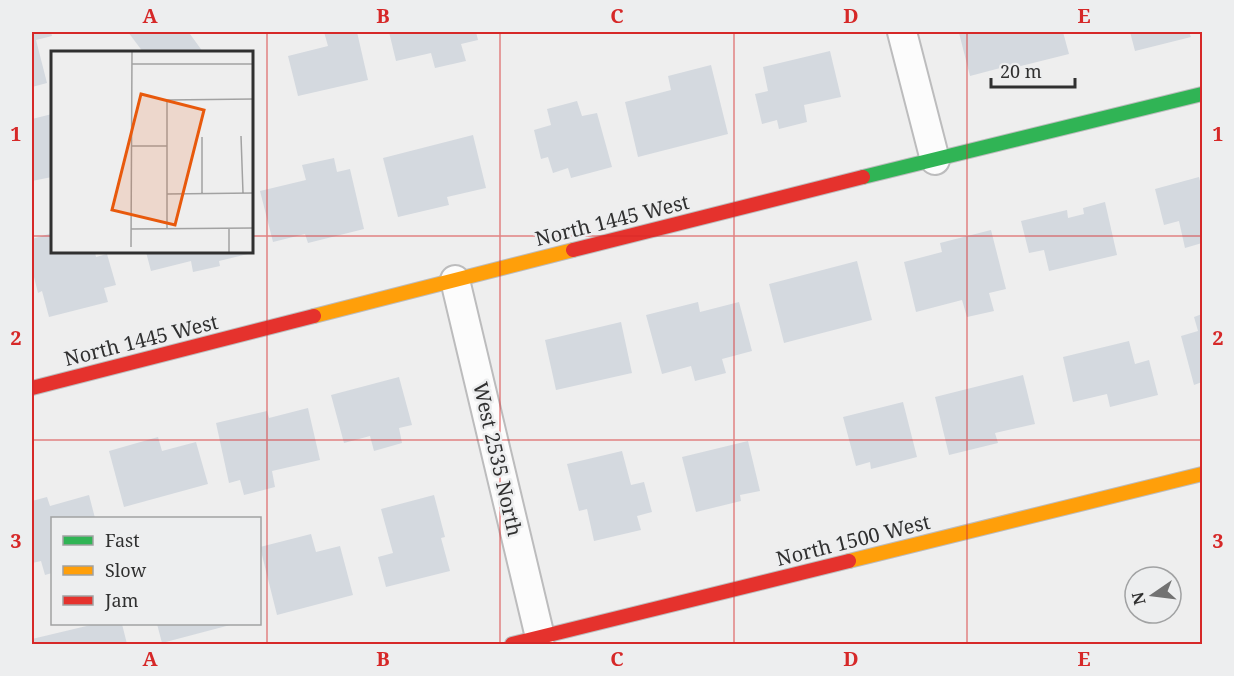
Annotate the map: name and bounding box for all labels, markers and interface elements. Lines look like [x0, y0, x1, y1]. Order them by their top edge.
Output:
text: A [142, 2, 158, 29]
text: B [376, 2, 390, 29]
text: C [610, 2, 624, 29]
text: D [843, 2, 859, 29]
text: E [1077, 2, 1091, 29]
inset map [51, 51, 254, 254]
scale bar [991, 51, 1075, 89]
text: 20 m [1000, 59, 1042, 83]
text: 1 [10, 120, 22, 147]
text: 1 [1212, 120, 1224, 147]
street label: North 1445 West [532, 188, 692, 252]
street label: North 1445 West [61, 308, 221, 372]
text: 2 [10, 324, 22, 351]
text: 2 [1212, 324, 1224, 351]
street label: West 2535 North [467, 379, 529, 539]
street label: North 1500 West [773, 508, 933, 572]
legend [51, 517, 261, 625]
text: 3 [10, 527, 22, 554]
text: 3 [1212, 527, 1224, 554]
text: Fast [105, 528, 140, 552]
text: Slow [105, 558, 147, 582]
north arrow [1123, 565, 1183, 625]
text: Jam [104, 588, 139, 612]
text: N [1126, 589, 1151, 607]
text: A [142, 645, 158, 672]
text: B [376, 645, 390, 672]
text: C [610, 645, 624, 672]
text: D [843, 645, 859, 672]
text: E [1077, 645, 1091, 672]

